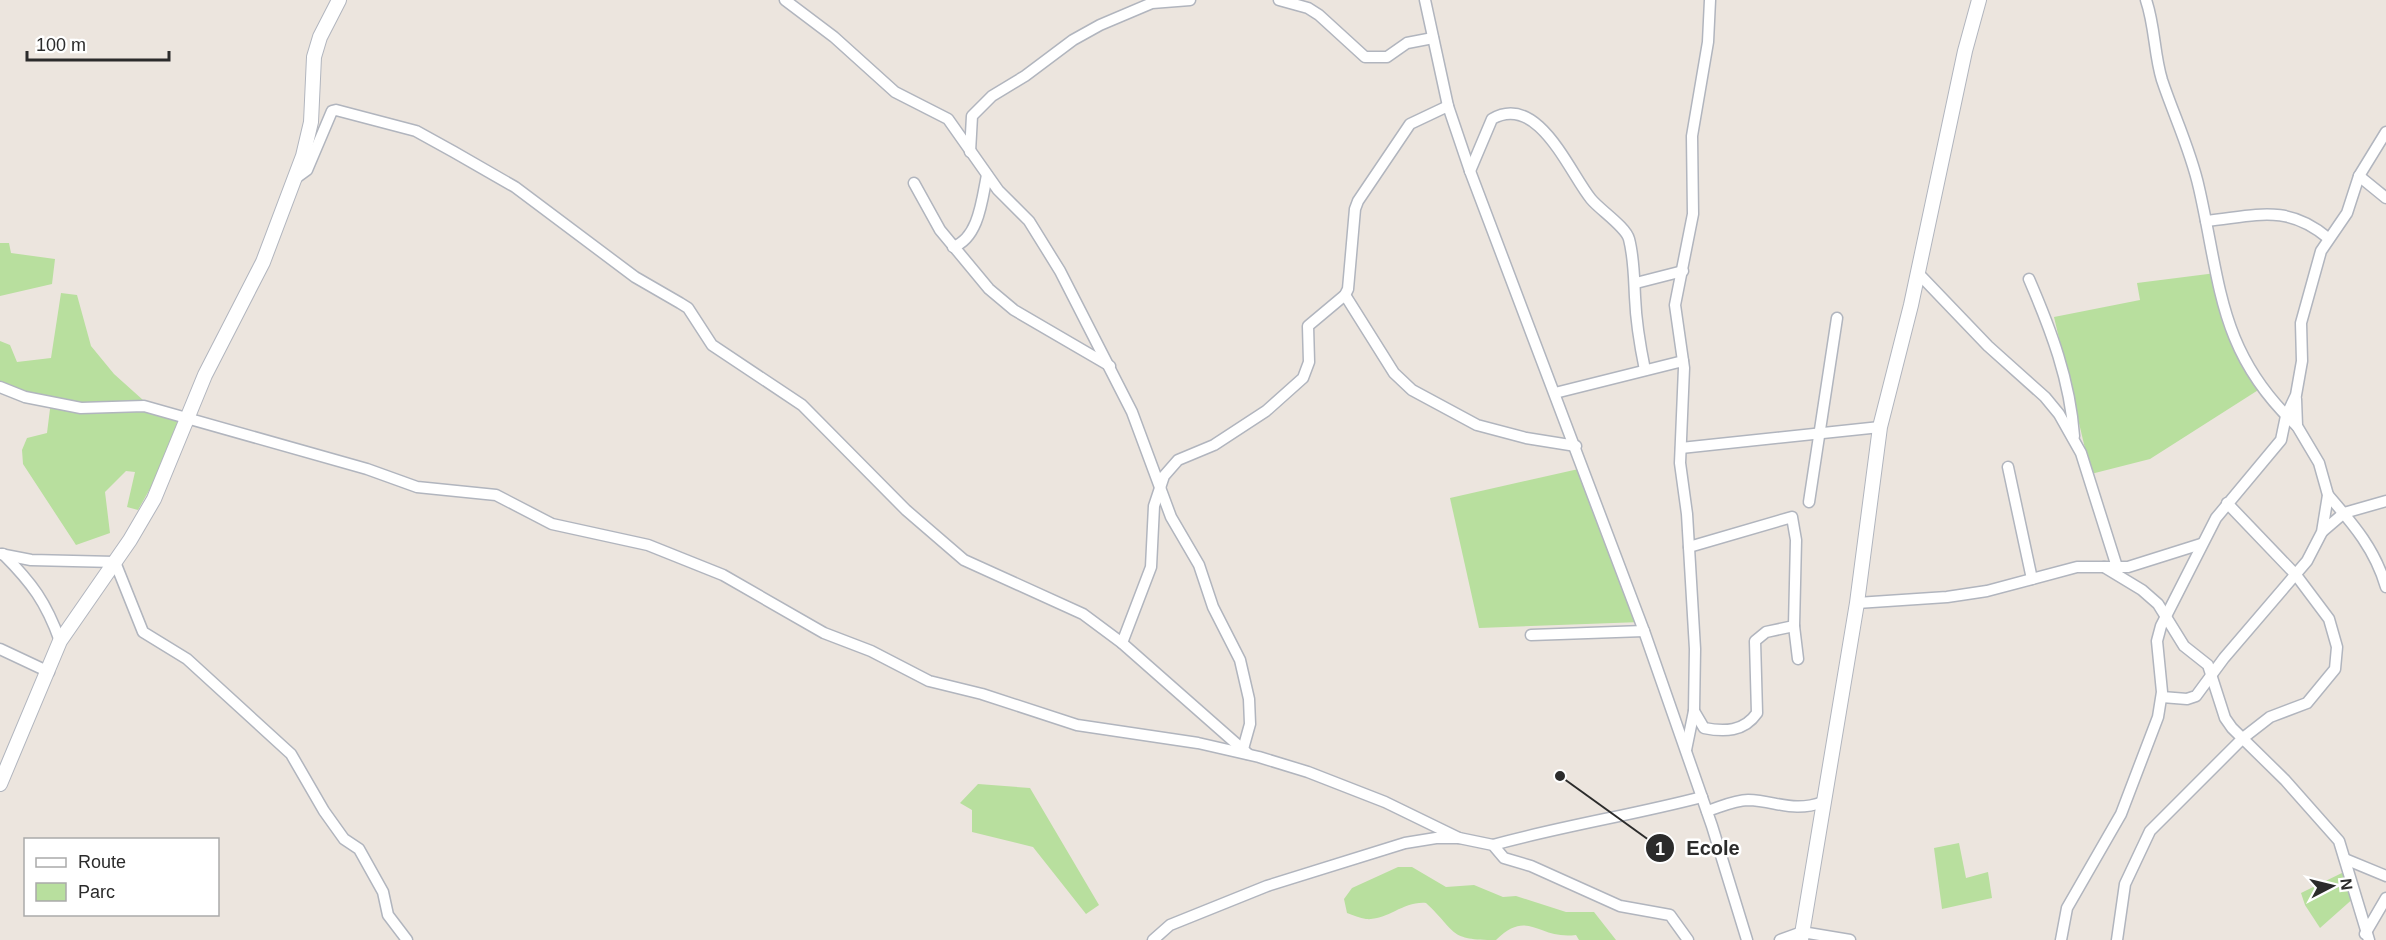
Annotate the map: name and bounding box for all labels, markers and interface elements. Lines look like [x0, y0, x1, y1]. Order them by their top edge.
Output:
scale bar [27, 24, 170, 62]
text: 100 m [36, 35, 86, 55]
callout: Ecole [1645, 829, 1752, 867]
text: Ecole [1686, 837, 1740, 859]
legend [24, 838, 219, 916]
text: 1 [1655, 839, 1665, 859]
text: Route [78, 852, 126, 872]
north arrow [2302, 856, 2362, 916]
text: N [2337, 877, 2356, 891]
text: Parc [78, 882, 115, 902]

